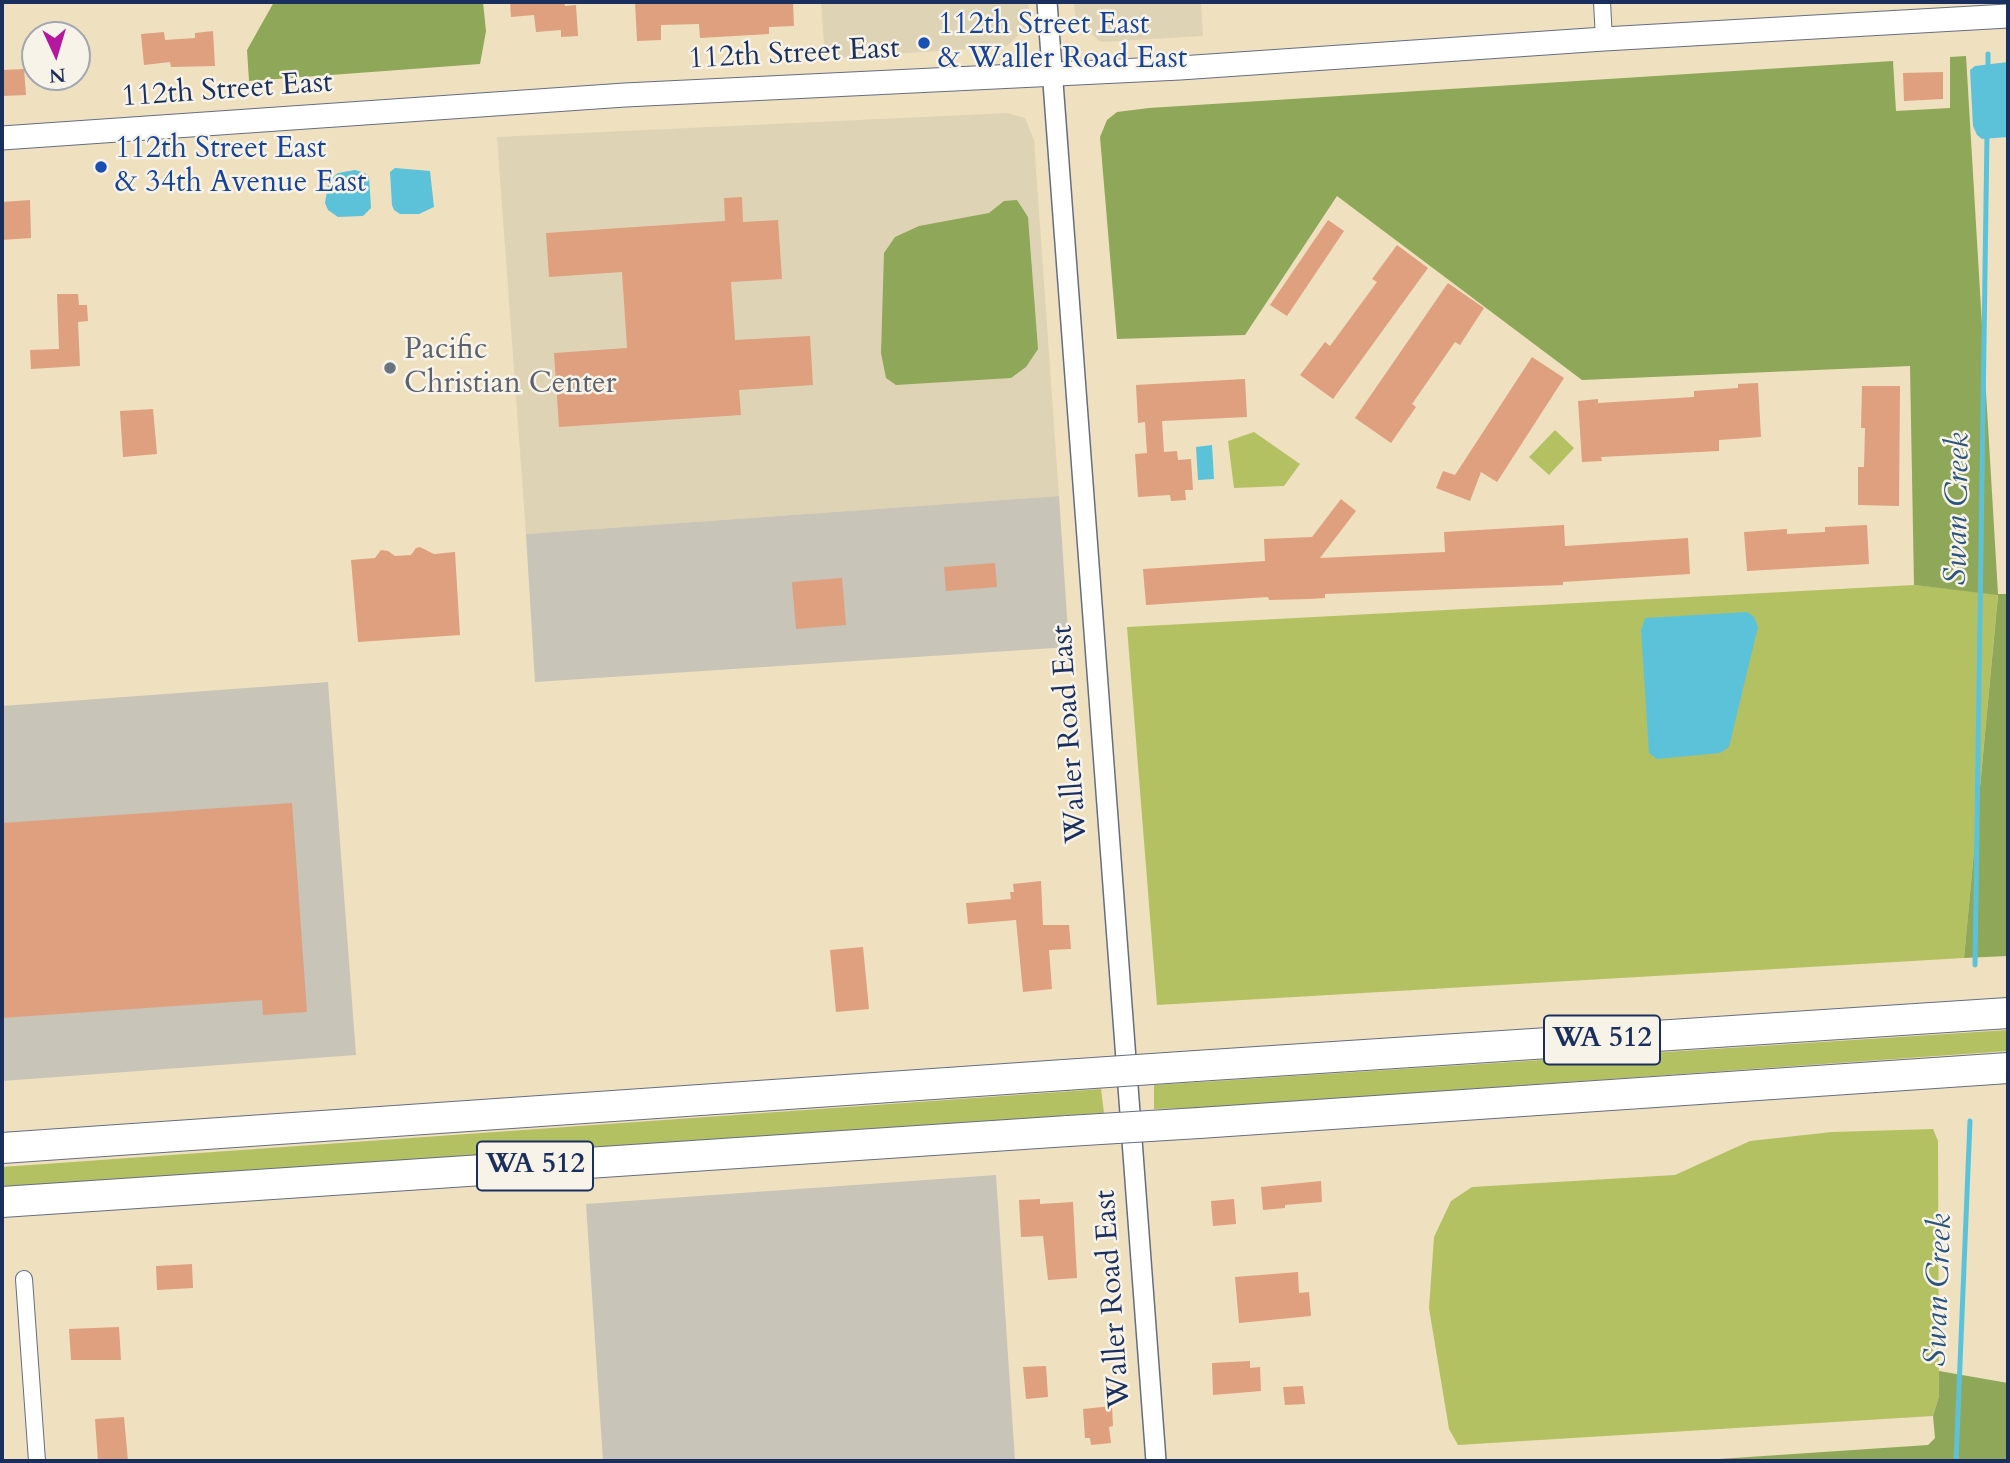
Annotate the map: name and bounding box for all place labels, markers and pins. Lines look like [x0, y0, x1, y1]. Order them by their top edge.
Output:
place label: 112th Street East & Waller Road East [938, 8, 1187, 78]
marker: 112th Street East & Waller Road East [916, 35, 932, 51]
place label: 112th Street East & 34th Avenue East [115, 132, 366, 202]
marker: 112th Street East & 34th Avenue East [93, 159, 109, 175]
place label: Pacific Christian Center [404, 333, 616, 404]
marker: Pacific Christian Center [382, 360, 398, 376]

